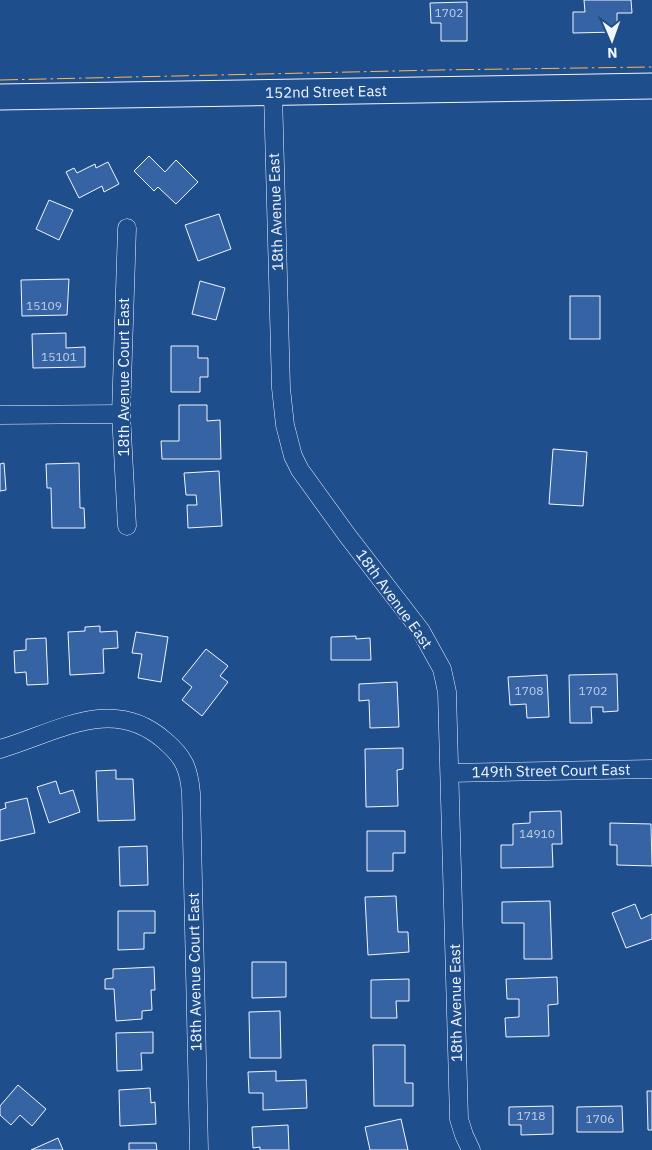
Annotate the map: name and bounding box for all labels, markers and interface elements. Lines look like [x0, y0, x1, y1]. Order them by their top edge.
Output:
house number: 1702 [435, 5, 463, 20]
north arrow [587, 15, 637, 65]
text: N [607, 44, 618, 62]
street label: 152nd Street East [265, 81, 387, 102]
street label: 18th Avenue East [264, 153, 287, 271]
house number: 15109 [26, 298, 62, 313]
street label: 18th Avenue Court East [114, 298, 133, 456]
house number: 15101 [41, 349, 77, 364]
street label: 18th Avenue East [352, 545, 437, 652]
house number: 1708 [515, 683, 543, 698]
house number: 1702 [579, 683, 607, 698]
street label: 149th Street Court East [471, 760, 631, 781]
house number: 14910 [519, 826, 555, 841]
street label: 18th Avenue Court East [184, 892, 205, 1052]
street label: 18th Avenue East [445, 944, 466, 1062]
house number: 1718 [517, 1108, 545, 1123]
house number: 1706 [586, 1111, 614, 1126]

